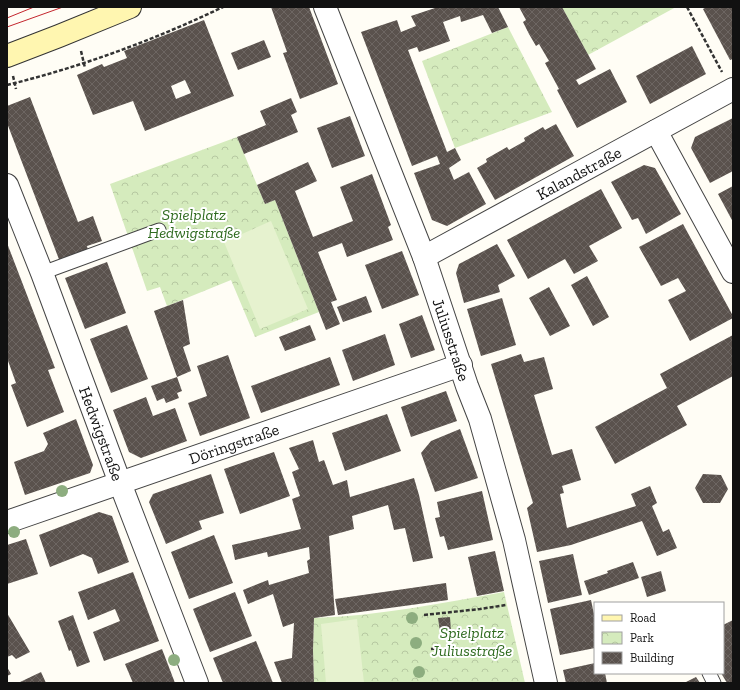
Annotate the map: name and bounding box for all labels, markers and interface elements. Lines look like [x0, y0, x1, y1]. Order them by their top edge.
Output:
street label: Kalandstraße [533, 142, 624, 204]
park label: Spielplatz Hedwigstraße [148, 205, 240, 242]
street label: Juliusstraße [429, 296, 474, 383]
street label: Hedwigstraße [76, 384, 128, 483]
street label: Döringstraße [186, 419, 281, 468]
legend [594, 602, 724, 674]
text: Road [630, 611, 656, 625]
park label: Spielplatz Juliusstraße [431, 623, 512, 660]
text: Park [630, 631, 655, 645]
text: Building [630, 651, 674, 665]

